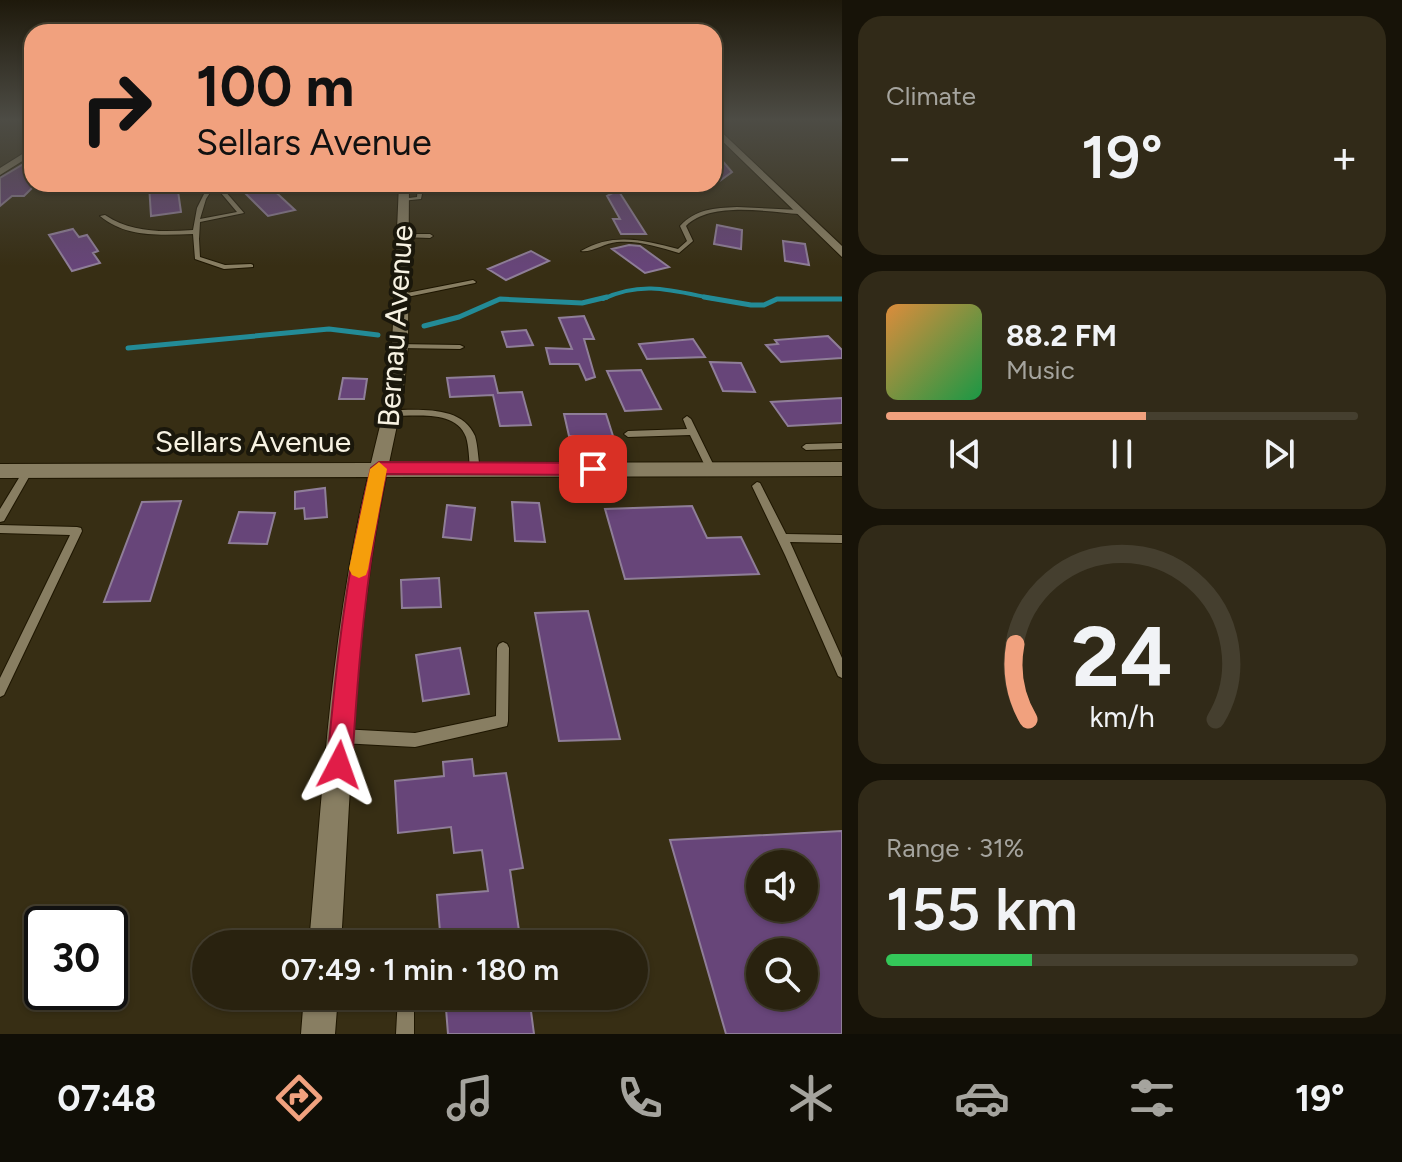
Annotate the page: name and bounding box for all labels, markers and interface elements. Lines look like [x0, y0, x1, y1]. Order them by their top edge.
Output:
text: 100 m [196, 53, 354, 120]
icon: right [64, 56, 168, 160]
text: Climate [886, 80, 976, 112]
text: Sellars Avenue [196, 121, 432, 164]
text: 19° [1081, 121, 1163, 193]
text: − [886, 131, 913, 184]
text: + [1331, 131, 1358, 184]
street label: Bernau Avenue [369, 224, 421, 428]
text: 88.2 FM [1006, 317, 1117, 354]
text: Music [1006, 354, 1075, 386]
street label: Sellars Avenue [155, 423, 351, 460]
icon: previous [943, 432, 987, 476]
icon: pause [1100, 432, 1144, 476]
icon: next [1257, 432, 1301, 476]
pin [559, 435, 627, 503]
icon: arrive [571, 447, 615, 491]
text: 24 [1072, 607, 1172, 707]
text: km/h [1089, 700, 1155, 734]
position arrow [297, 723, 381, 807]
text: Range · 31% [886, 832, 1024, 864]
map controls [746, 850, 818, 1010]
button: sound [746, 850, 818, 922]
text: 155 km [886, 873, 1078, 945]
speed limit sign: 30 [24, 906, 128, 1010]
button: search [746, 938, 818, 1010]
text: 07:49 · 1 min · 180 m [281, 951, 559, 988]
icon: directions [271, 1070, 327, 1126]
icon: music [442, 1070, 498, 1126]
icon: phone [612, 1070, 668, 1126]
icon: climate [783, 1070, 839, 1126]
icon: car [954, 1070, 1010, 1126]
icon: filters [1124, 1070, 1180, 1126]
text: 07:48 [57, 1077, 156, 1120]
text: 19° [1295, 1077, 1345, 1120]

